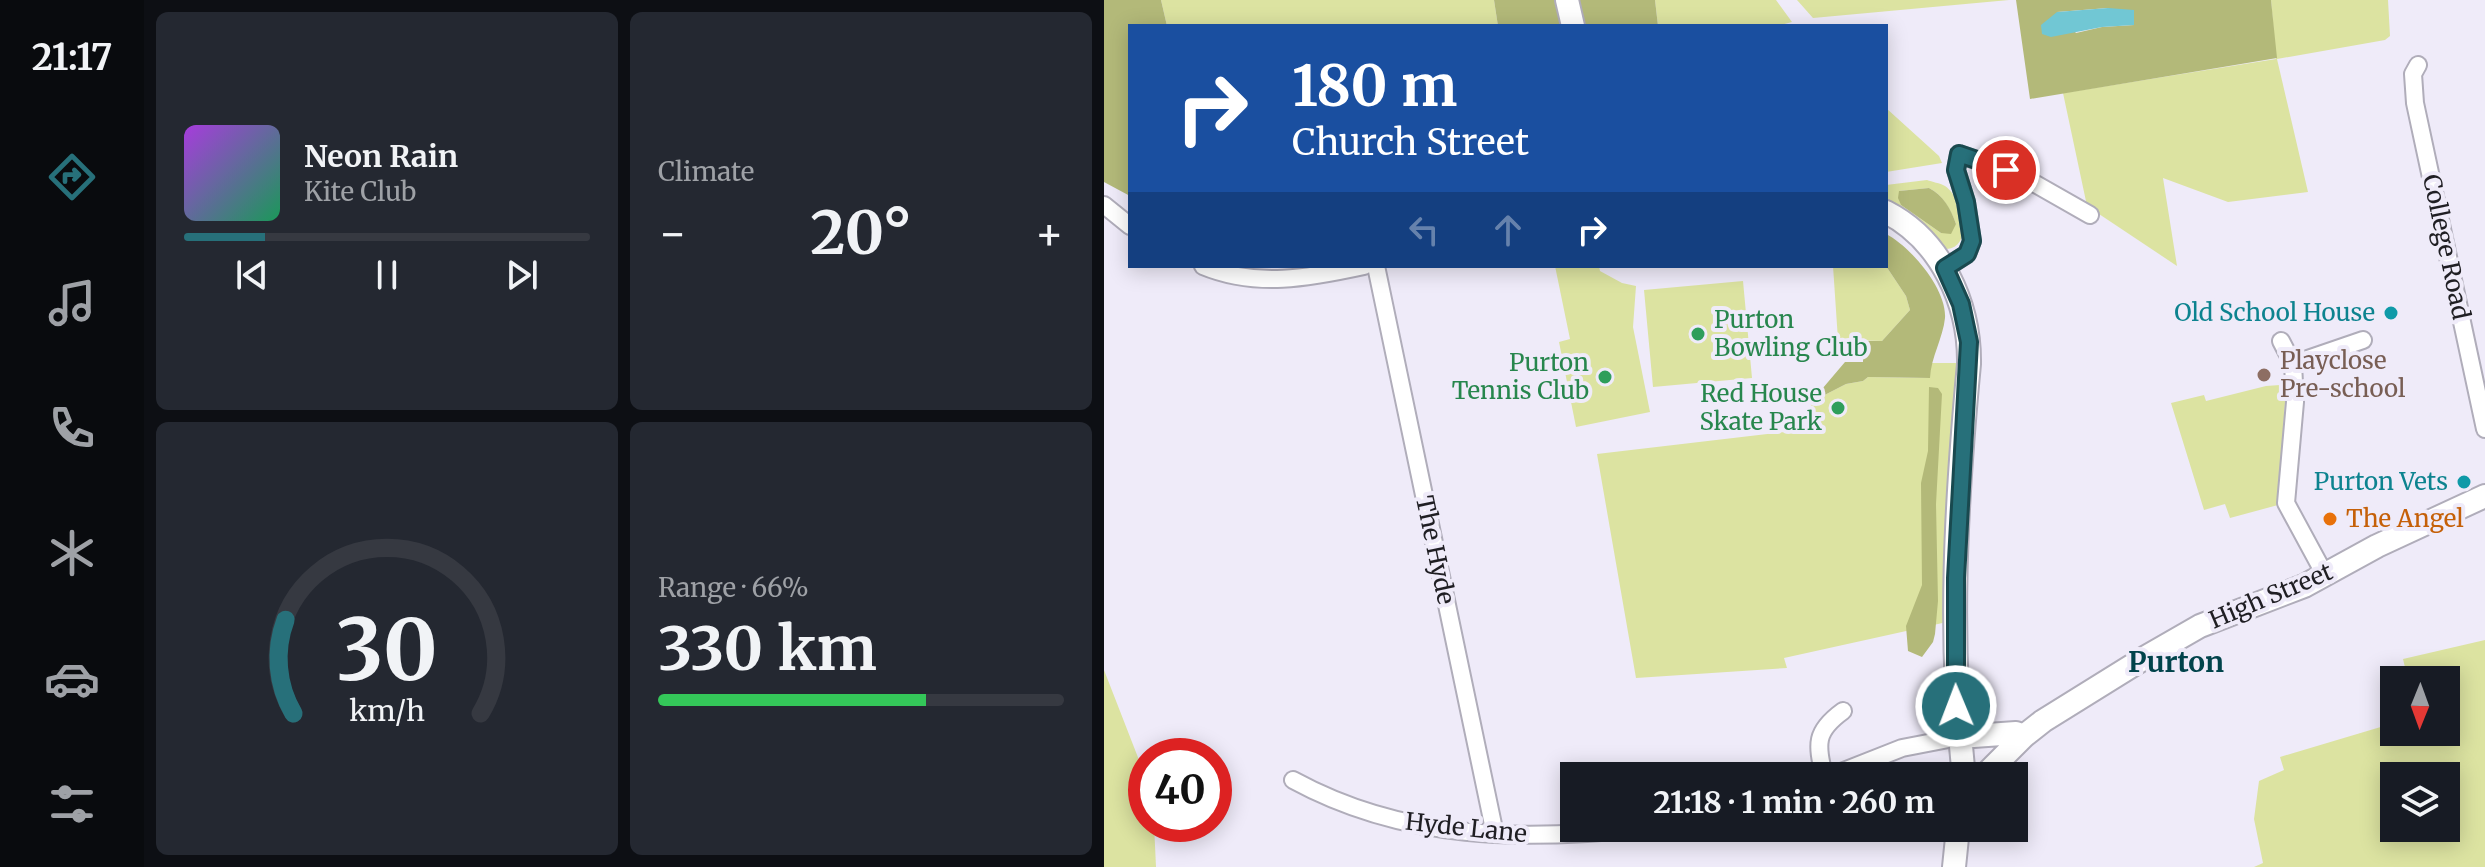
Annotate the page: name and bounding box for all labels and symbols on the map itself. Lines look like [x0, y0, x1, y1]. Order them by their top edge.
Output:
pin [1972, 136, 2040, 204]
street label: College Road [2416, 172, 2477, 322]
place label: Old School House [2174, 297, 2375, 328]
place label: Purton Bowling Club [1714, 304, 1868, 363]
marker: Old School House [2382, 304, 2400, 322]
marker: Purton Bowling Club [1689, 325, 1707, 343]
place label: Playclose Pre-school [2280, 345, 2405, 404]
place label: Purton Tennis Club [1452, 347, 1589, 406]
marker: Playclose Pre-school [2255, 366, 2273, 384]
marker: Purton Tennis Club [1596, 368, 1614, 386]
place label: Red House Skate Park [1700, 378, 1823, 437]
marker: Red House Skate Park [1829, 399, 1847, 417]
place label: Purton Vets [2314, 466, 2448, 497]
marker: Purton Vets [2455, 473, 2473, 491]
street label: The Hyde [1409, 493, 1462, 607]
place label: The Angel [2346, 503, 2464, 534]
marker: The Angel [2321, 510, 2339, 528]
street label: High Street [2204, 555, 2338, 635]
district label: Purton [2128, 644, 2224, 680]
position arrow [1914, 664, 1998, 748]
north arrow [2380, 666, 2460, 746]
speed limit sign: 40 [1128, 738, 1232, 842]
street label: Hyde Lane [1404, 806, 1528, 849]

